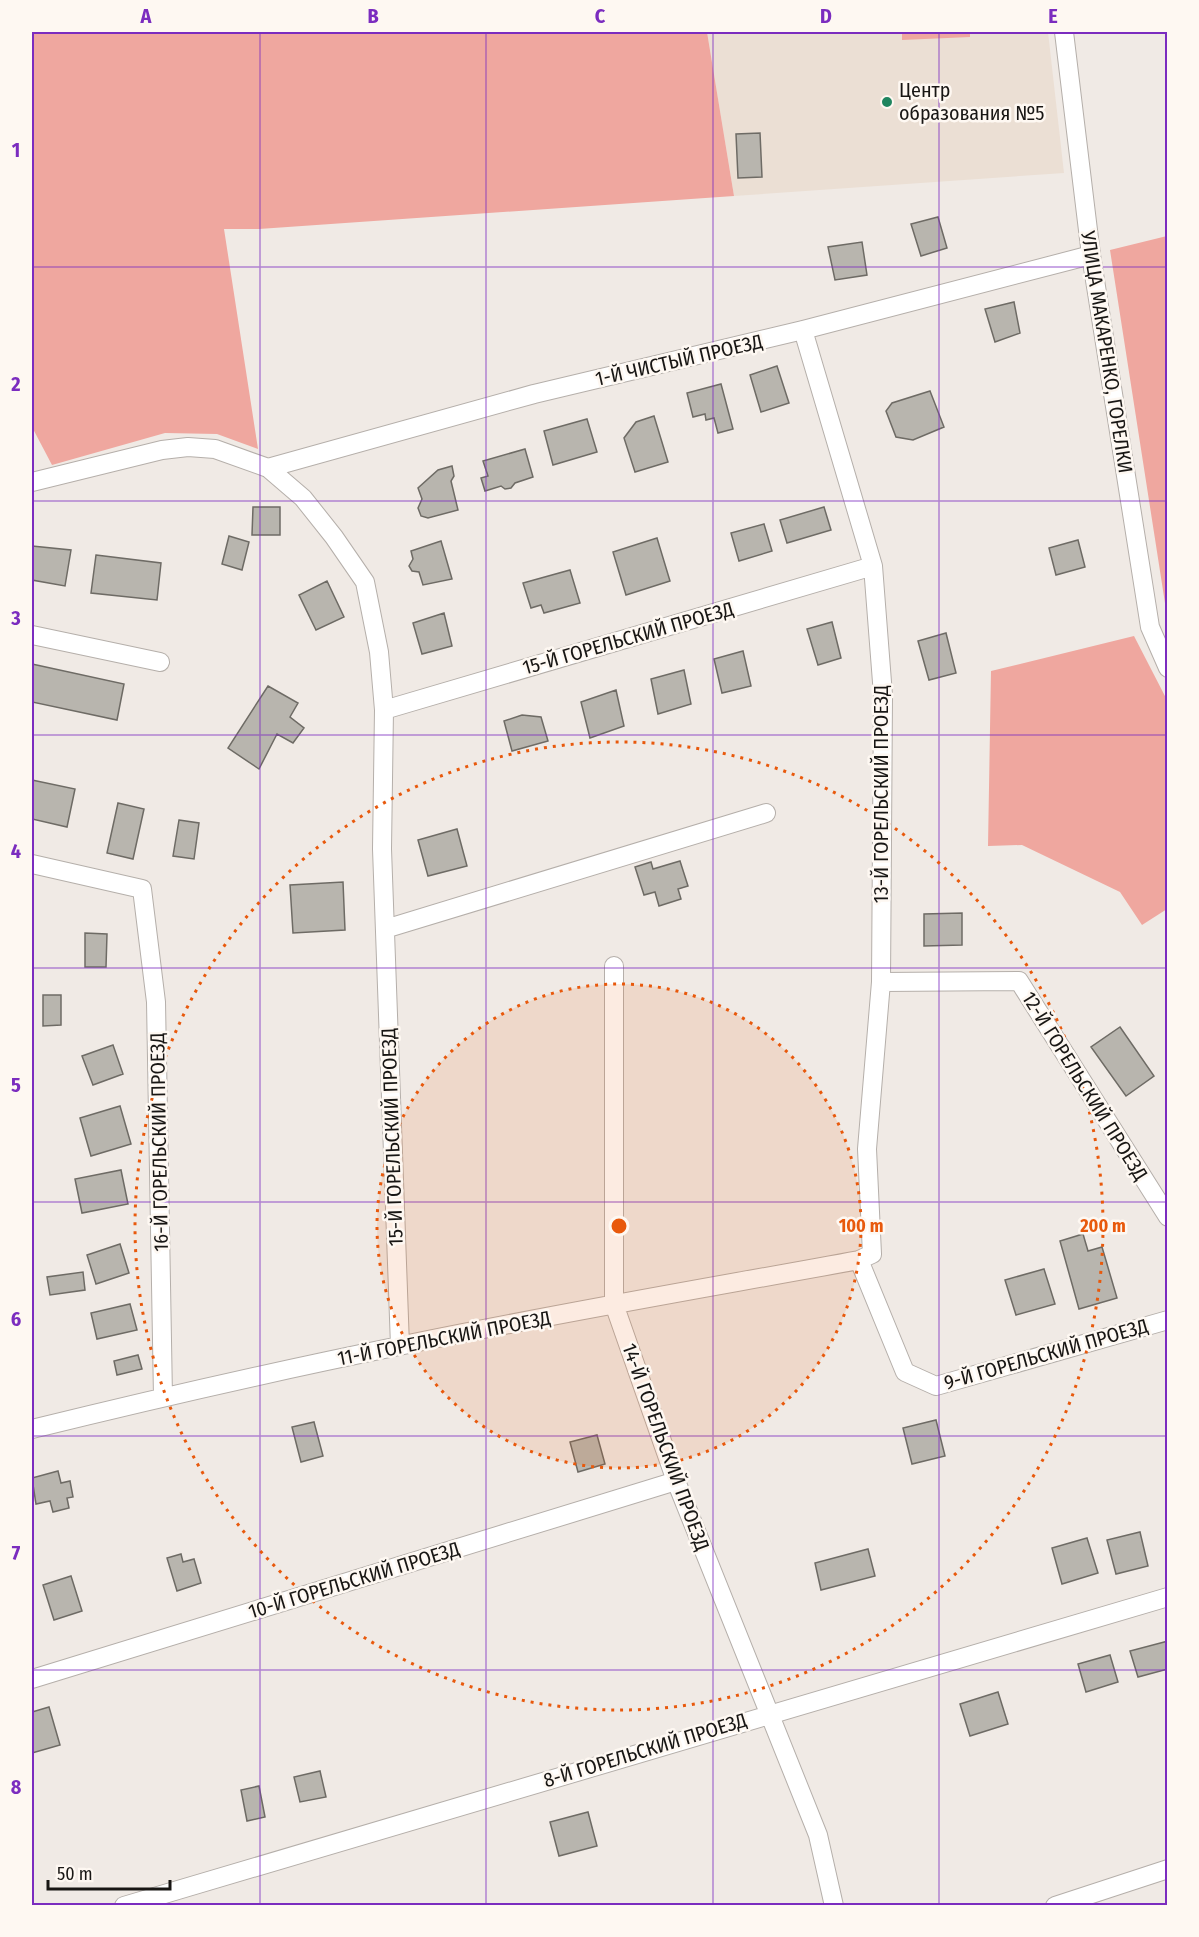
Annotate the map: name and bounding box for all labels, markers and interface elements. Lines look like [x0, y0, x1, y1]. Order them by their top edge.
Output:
text: A [140, 4, 153, 28]
text: B [367, 4, 379, 28]
text: C [595, 4, 606, 28]
text: D [820, 4, 832, 28]
text: E [1048, 4, 1058, 28]
place label: Центр образования №5 [899, 78, 1044, 125]
marker: Центр образования №5 [880, 95, 894, 109]
text: 1 [12, 138, 20, 162]
street label: УЛИЦА МАКАРЕНКО, ГОРЕЛКИ [1076, 228, 1138, 475]
street label: 1-Й ЧИСТЫЙ ПРОЕЗД [593, 329, 765, 391]
text: 2 [10, 372, 21, 396]
street label: 15-Й ГОРЕЛЬСКИЙ ПРОЕЗД [520, 596, 736, 680]
text: 3 [10, 606, 21, 630]
street label: 13-Й ГОРЕЛЬСКИЙ ПРОЕЗД [869, 685, 893, 903]
text: 4 [11, 839, 21, 863]
street label: 12-Й ГОРЕЛЬСКИЙ ПРОЕЗД [1017, 987, 1153, 1185]
street label: 15-Й ГОРЕЛЬСКИЙ ПРОЕЗД [376, 1027, 408, 1247]
street label: 16-Й ГОРЕЛЬСКИЙ ПРОЕЗД [145, 1032, 173, 1252]
text: 5 [11, 1073, 21, 1097]
text: 100 m [839, 1215, 883, 1237]
text: 200 m [1079, 1215, 1126, 1237]
centre of rings [609, 1216, 629, 1236]
street label: 11-Й ГОРЕЛЬСКИЙ ПРОЕЗД [335, 1306, 553, 1370]
text: 6 [11, 1307, 21, 1331]
street label: 9-Й ГОРЕЛЬСКИЙ ПРОЕЗД [941, 1313, 1151, 1395]
street label: 14-Й ГОРЕЛЬСКИЙ ПРОЕЗД [617, 1340, 715, 1554]
street label: 10-Й ГОРЕЛЬСКИЙ ПРОЕЗД [245, 1536, 463, 1624]
text: 7 [12, 1541, 21, 1565]
street label: 8-Й ГОРЕЛЬСКИЙ ПРОЕЗД [540, 1708, 750, 1792]
text: 8 [11, 1775, 22, 1799]
scale bar [48, 1853, 170, 1891]
text: 50 m [57, 1863, 93, 1885]

